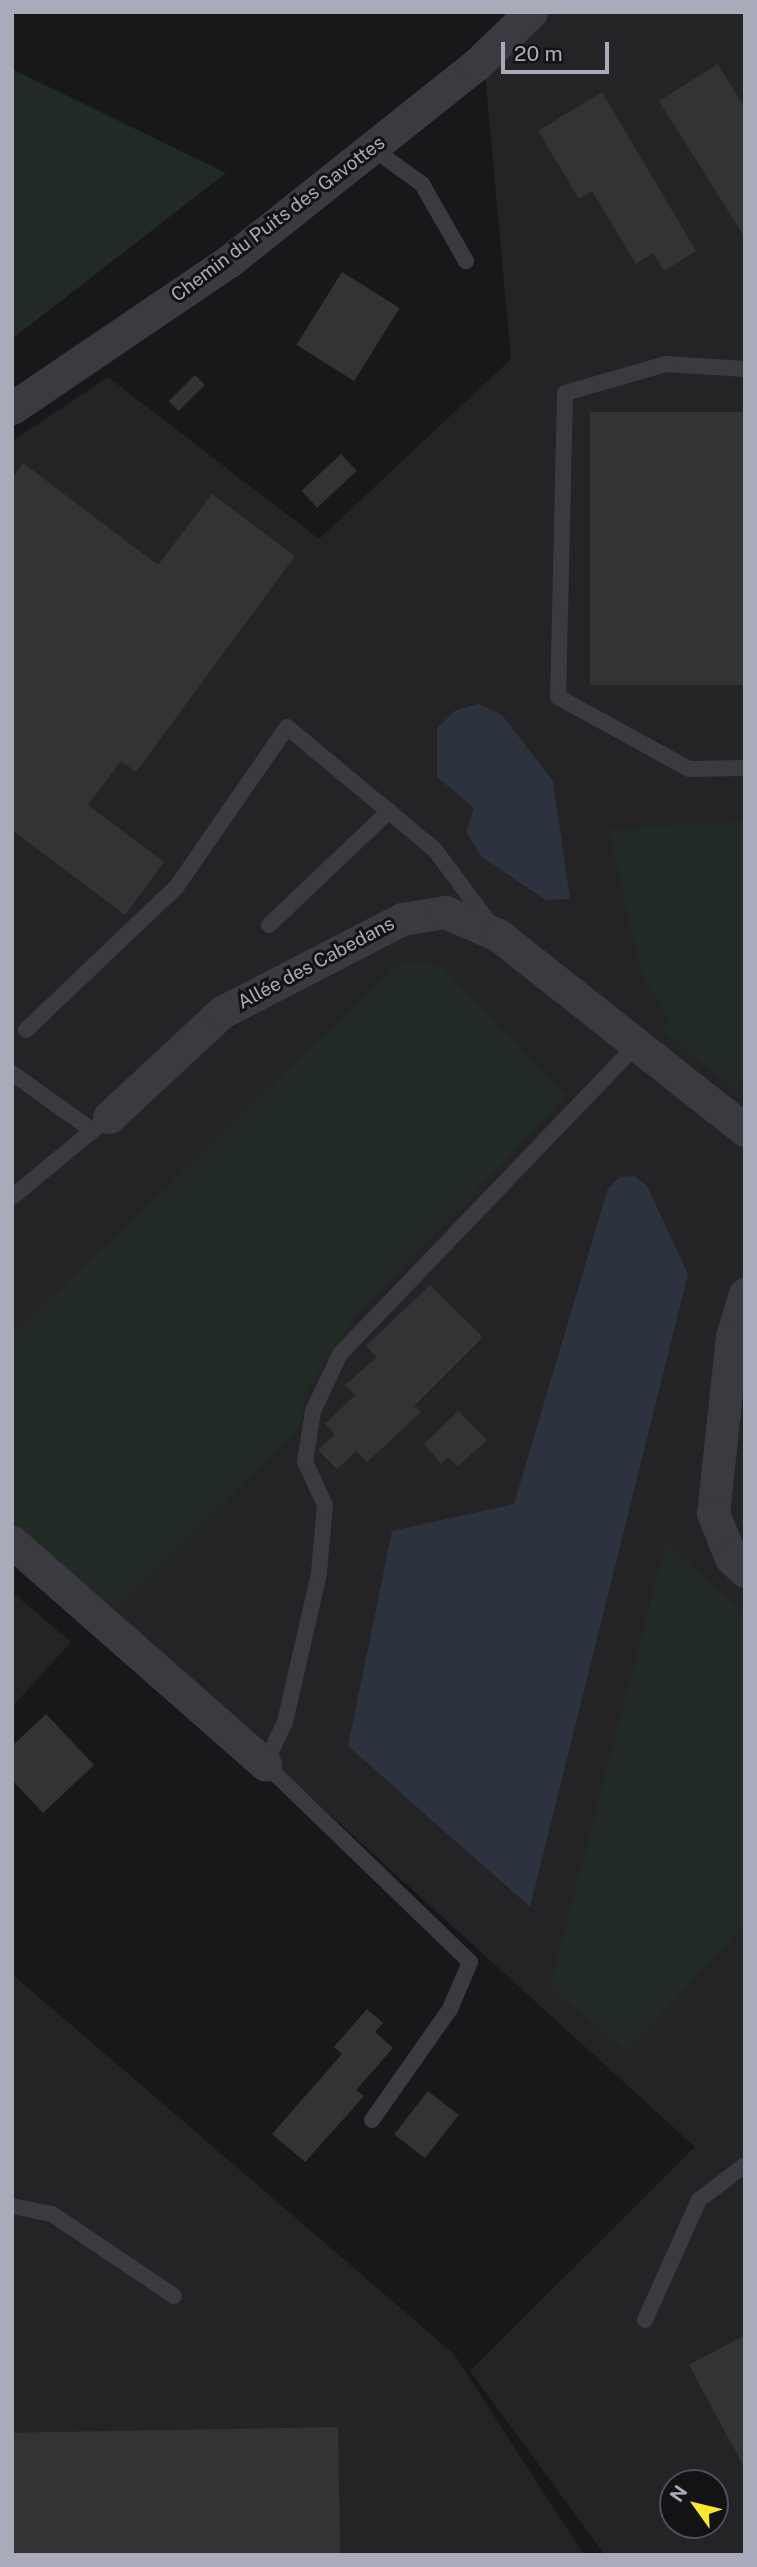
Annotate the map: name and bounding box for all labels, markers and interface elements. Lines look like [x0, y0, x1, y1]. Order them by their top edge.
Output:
scale bar [505, 28, 614, 72]
text: 20 m [514, 41, 563, 66]
street label: Chemin du Puits des Gavottes [166, 131, 390, 307]
street label: Allée des Cabedans [234, 912, 398, 1014]
north arrow [659, 2469, 729, 2539]
text: N [665, 2481, 692, 2506]

